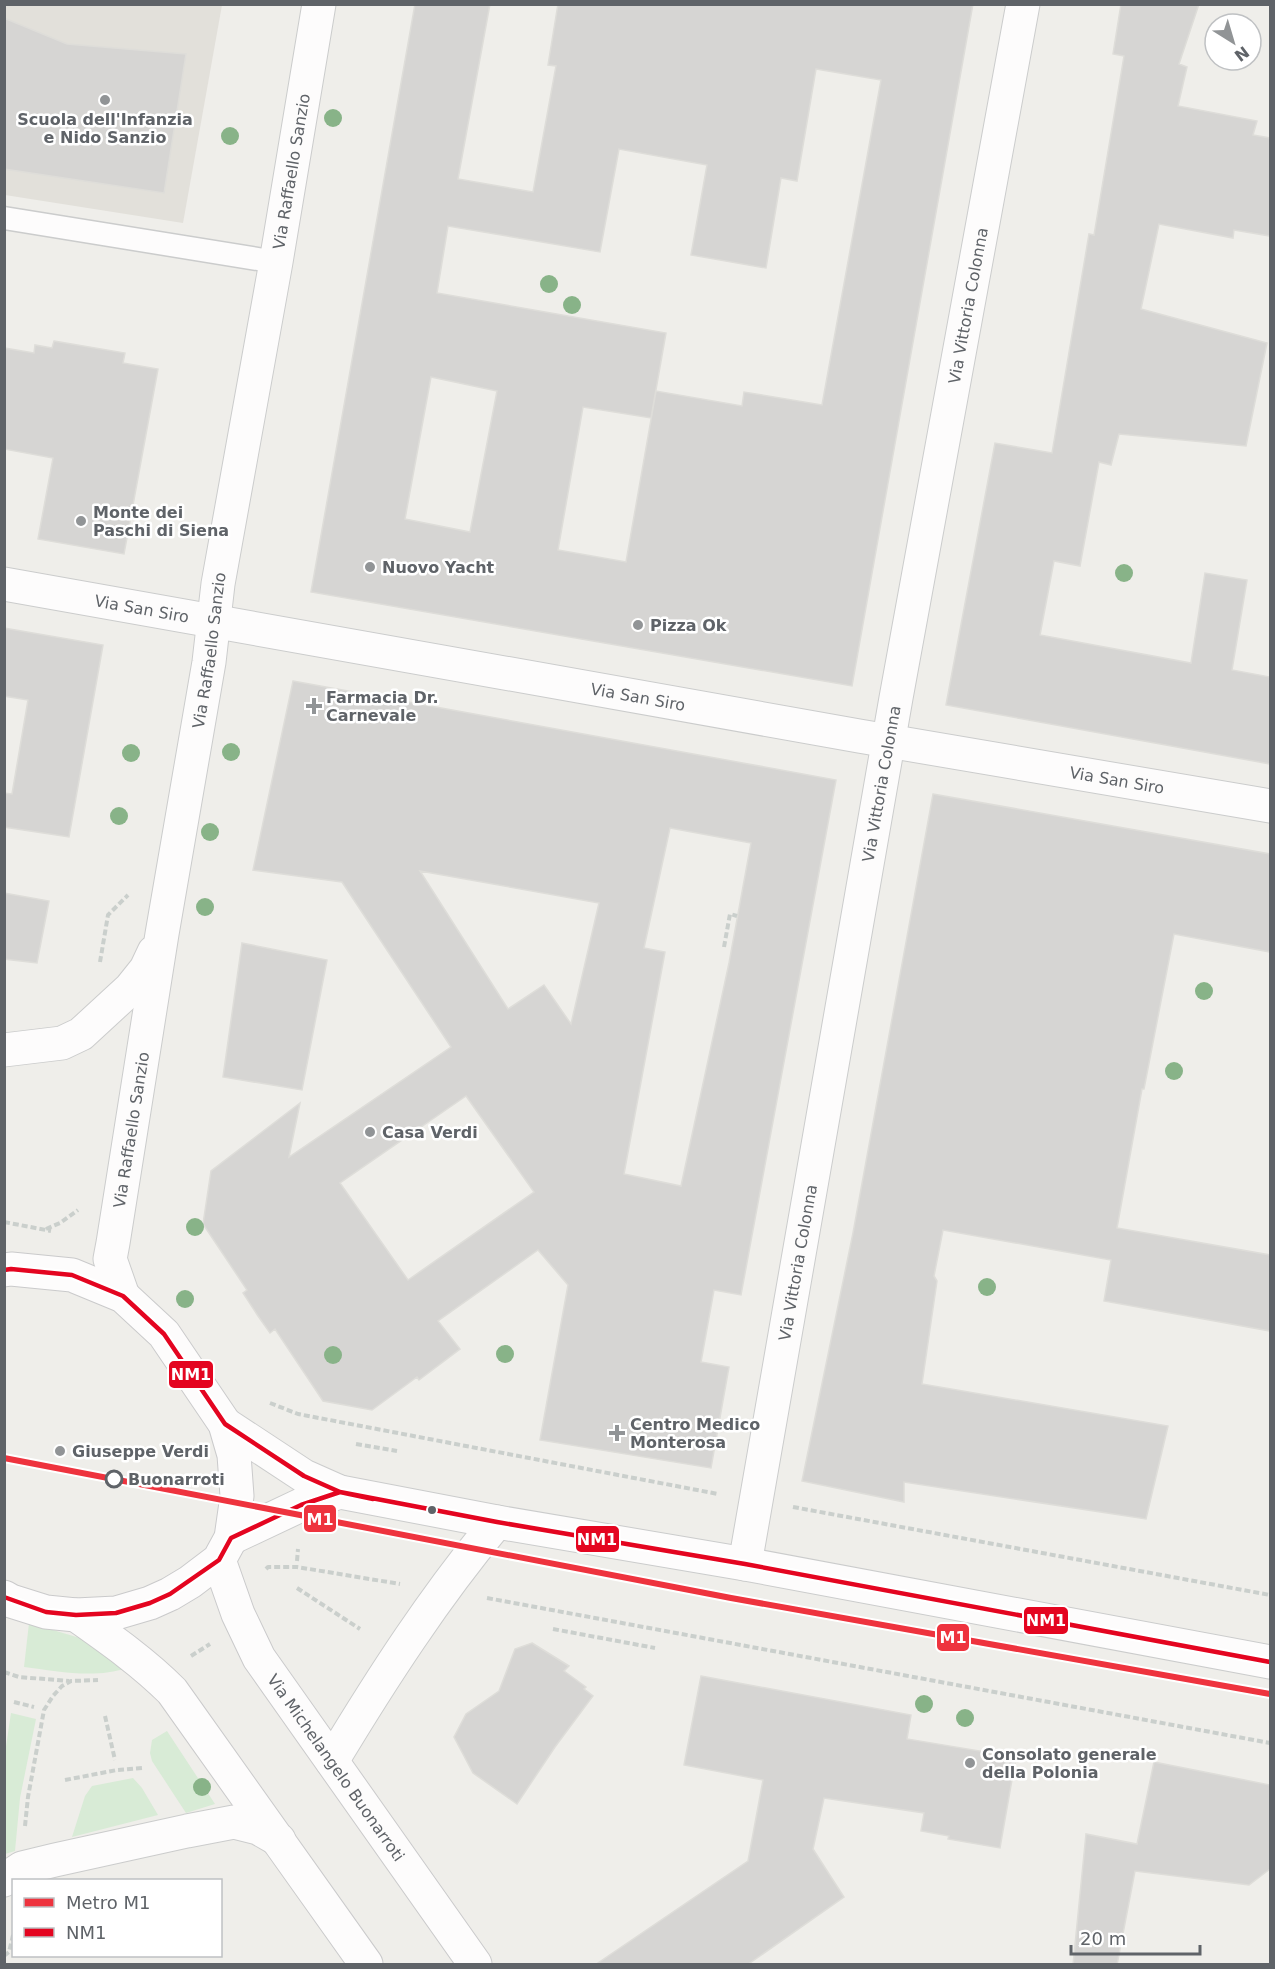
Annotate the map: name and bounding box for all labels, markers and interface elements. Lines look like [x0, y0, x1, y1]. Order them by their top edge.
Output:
north arrow [1203, 12, 1263, 72]
text: N [1231, 42, 1253, 65]
street label: Via Raffaello Sanzio [269, 92, 313, 251]
marker: Scuola dell'Infanzia e Nido Sanzio [98, 93, 112, 107]
place label: Scuola dell'Infanzia e Nido Sanzio [17, 110, 193, 147]
street label: Via Vittoria Colonna [944, 226, 991, 385]
place label: Monte dei Paschi di Siena [93, 503, 229, 540]
marker: Monte dei Paschi di Siena [74, 514, 88, 528]
place label: Nuovo Yacht [382, 558, 495, 577]
marker: Nuovo Yacht [363, 560, 377, 574]
street label: Via Raffaello Sanzio [188, 571, 229, 730]
street label: Via San Siro [93, 591, 191, 626]
place label: Pizza Ok [650, 616, 727, 635]
marker: Pizza Ok [631, 618, 645, 632]
street label: Via San Siro [589, 679, 687, 714]
place label: Farmacia Dr. Carnevale [326, 688, 438, 725]
marker: Farmacia Dr. Carnevale [307, 699, 321, 713]
street label: Via Vittoria Colonna [858, 704, 904, 864]
street label: Via San Siro [1068, 763, 1166, 797]
street label: Via Raffaello Sanzio [109, 1051, 153, 1209]
place label: Casa Verdi [382, 1123, 478, 1142]
marker: Casa Verdi [363, 1125, 377, 1139]
street label: Via Vittoria Colonna [775, 1183, 821, 1342]
line badge: NM1 [168, 1360, 214, 1389]
text: NM1 [171, 1365, 211, 1384]
place label: Centro Medico Monterosa [630, 1415, 760, 1452]
marker: Centro Medico Monterosa [608, 1424, 626, 1442]
place label: Giuseppe Verdi [72, 1442, 209, 1461]
marker: Giuseppe Verdi [53, 1444, 67, 1458]
marker: Buonarroti [105, 1470, 123, 1488]
place label: Buonarroti [128, 1470, 225, 1489]
line badge: M1 [303, 1504, 337, 1533]
unlabelled marker [426, 1504, 438, 1516]
text: M1 [306, 1510, 334, 1529]
line badge: NM1 [575, 1525, 620, 1553]
text: NM1 [577, 1530, 617, 1549]
line badge: NM1 [1023, 1606, 1069, 1635]
text: NM1 [1026, 1611, 1066, 1630]
line badge: M1 [936, 1623, 970, 1652]
text: M1 [939, 1628, 967, 1647]
street label: Via Michelangelo Buonarroti [264, 1670, 409, 1865]
place label: Consolato generale della Polonia [982, 1745, 1157, 1782]
marker: Consolato generale della Polonia [963, 1756, 977, 1770]
legend [12, 1879, 222, 1957]
text: Metro M1 [66, 1892, 150, 1913]
scale bar [1071, 1918, 1200, 1956]
text: NM1 [66, 1922, 106, 1943]
text: 20 m [1080, 1928, 1126, 1949]

